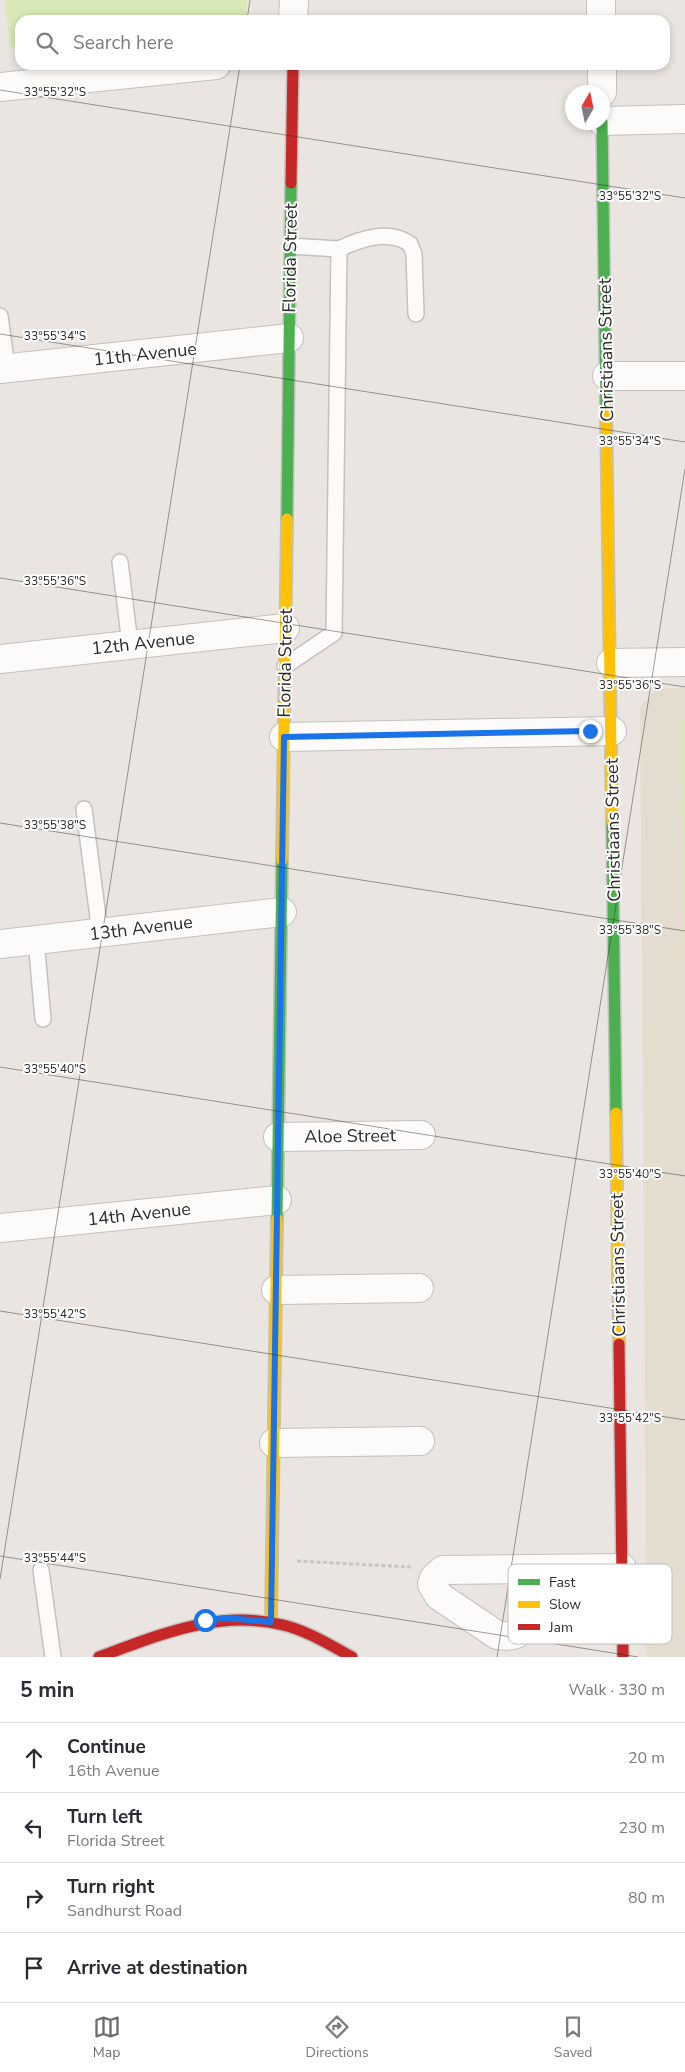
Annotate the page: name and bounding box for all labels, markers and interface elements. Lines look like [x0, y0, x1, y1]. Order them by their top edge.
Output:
search box [15, 15, 670, 70]
icon: search [33, 29, 61, 57]
text: Search here [73, 30, 174, 56]
text: 33°55'32"S [24, 84, 86, 100]
north arrow [565, 85, 610, 130]
text: 33°55'32"S [599, 188, 661, 204]
street label: Florida Street [277, 202, 303, 313]
street label: Christiaans Street [593, 277, 619, 422]
text: 33°55'34"S [24, 328, 86, 344]
street label: 11th Avenue [92, 337, 198, 371]
text: 33°55'34"S [599, 433, 661, 449]
text: 33°55'36"S [24, 573, 86, 589]
street label: Florida Street [272, 607, 298, 718]
street label: 12th Avenue [90, 626, 196, 660]
text: 33°55'36"S [599, 677, 661, 693]
route end [579, 720, 602, 743]
street label: Christiaans Street [600, 757, 626, 902]
text: 33°55'38"S [24, 817, 86, 833]
street label: 13th Avenue [88, 910, 194, 946]
text: 33°55'38"S [599, 922, 661, 938]
text: 33°55'40"S [24, 1061, 86, 1077]
street label: Aloe Street [304, 1123, 397, 1149]
text: 33°55'40"S [599, 1166, 661, 1182]
street label: Christiaans Street [605, 1192, 631, 1337]
street label: 14th Avenue [86, 1197, 192, 1231]
text: 33°55'42"S [24, 1306, 86, 1322]
text: 33°55'42"S [599, 1410, 661, 1426]
text: 33°55'44"S [24, 1550, 86, 1566]
legend [508, 1564, 672, 1644]
text: Fast [549, 1573, 575, 1592]
text: Slow [549, 1595, 581, 1614]
route start [194, 1609, 217, 1632]
text: Jam [548, 1618, 573, 1637]
text: 5 min [20, 1676, 74, 1704]
text: Walk · 330 m [569, 1679, 665, 1701]
text: Continue [67, 1734, 146, 1760]
icon: ahead [20, 1744, 48, 1772]
text: 20 m [628, 1747, 665, 1769]
text: 16th Avenue [67, 1760, 159, 1782]
text: Turn left [67, 1804, 142, 1830]
icon: left [20, 1814, 48, 1842]
text: 230 m [618, 1817, 665, 1839]
text: Florida Street [67, 1830, 164, 1852]
text: Turn right [67, 1874, 154, 1900]
icon: right [20, 1884, 48, 1912]
text: 80 m [628, 1887, 665, 1909]
text: Sandhurst Road [67, 1900, 182, 1922]
icon: arrive [20, 1954, 48, 1982]
text: Arrive at destination [67, 1955, 248, 1981]
tab: Map [93, 2013, 121, 2062]
tab: Directions [306, 2013, 369, 2062]
tab: Saved [554, 2013, 592, 2062]

